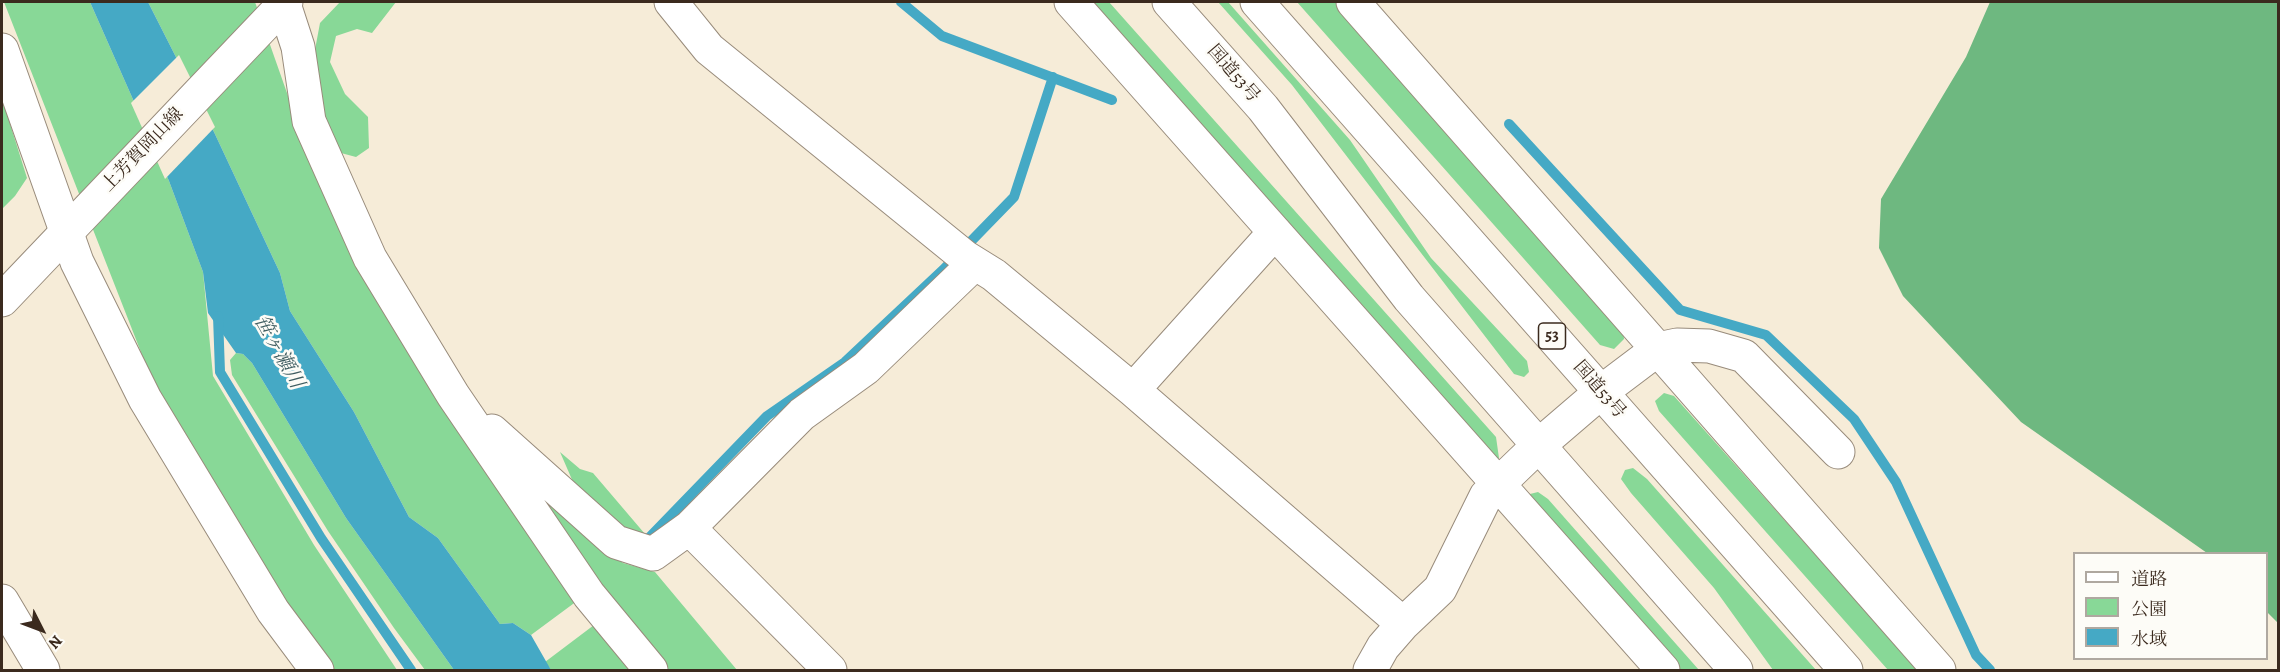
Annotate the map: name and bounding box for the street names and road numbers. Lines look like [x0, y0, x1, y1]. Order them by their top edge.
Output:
street label: 国道53号 [1202, 41, 1264, 107]
street label: 上芳賀岡山線 [98, 104, 188, 196]
road number: 53 [1538, 323, 1566, 349]
street label: 国道53号 [1568, 357, 1630, 423]

